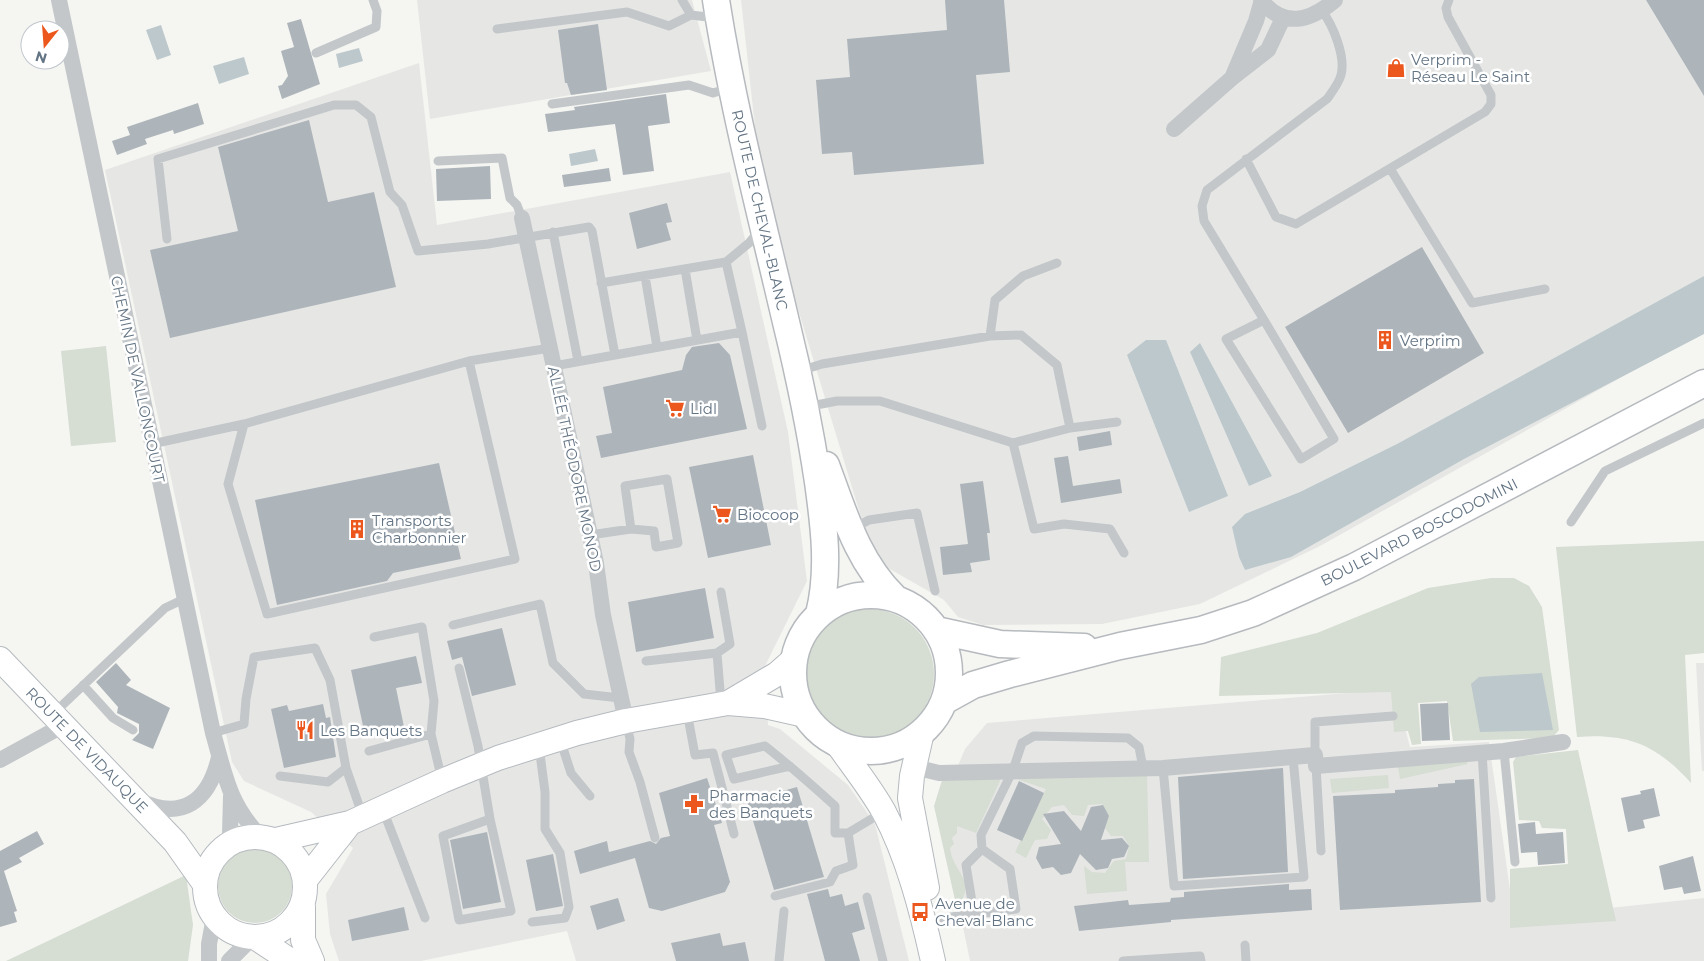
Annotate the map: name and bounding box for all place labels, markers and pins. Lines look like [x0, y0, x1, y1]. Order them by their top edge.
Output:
place label: Verprim - Réseau Le Saint [1411, 50, 1530, 86]
shop icon: Verprim - Réseau Le Saint [1385, 57, 1407, 79]
building icon: Verprim [1374, 329, 1396, 351]
place label: Verprim [1400, 331, 1461, 350]
supermarket icon: Lidl [664, 397, 686, 419]
place label: Lidl [690, 399, 717, 418]
supermarket icon: Biocoop [711, 503, 733, 525]
place label: Biocoop [737, 505, 799, 524]
place label: Transports Charbonnier [372, 511, 467, 547]
building icon: Transports Charbonnier [346, 518, 368, 540]
restaurant icon: Les Banquets [294, 719, 316, 741]
place label: Les Banquets [320, 721, 422, 740]
place label: Pharmacie des Banquets [709, 786, 813, 822]
pharmacy icon: Pharmacie des Banquets [683, 793, 705, 815]
place label: Avenue de Cheval-Blanc [935, 894, 1034, 930]
bus stop icon: Avenue de Cheval-Blanc [909, 901, 931, 923]

